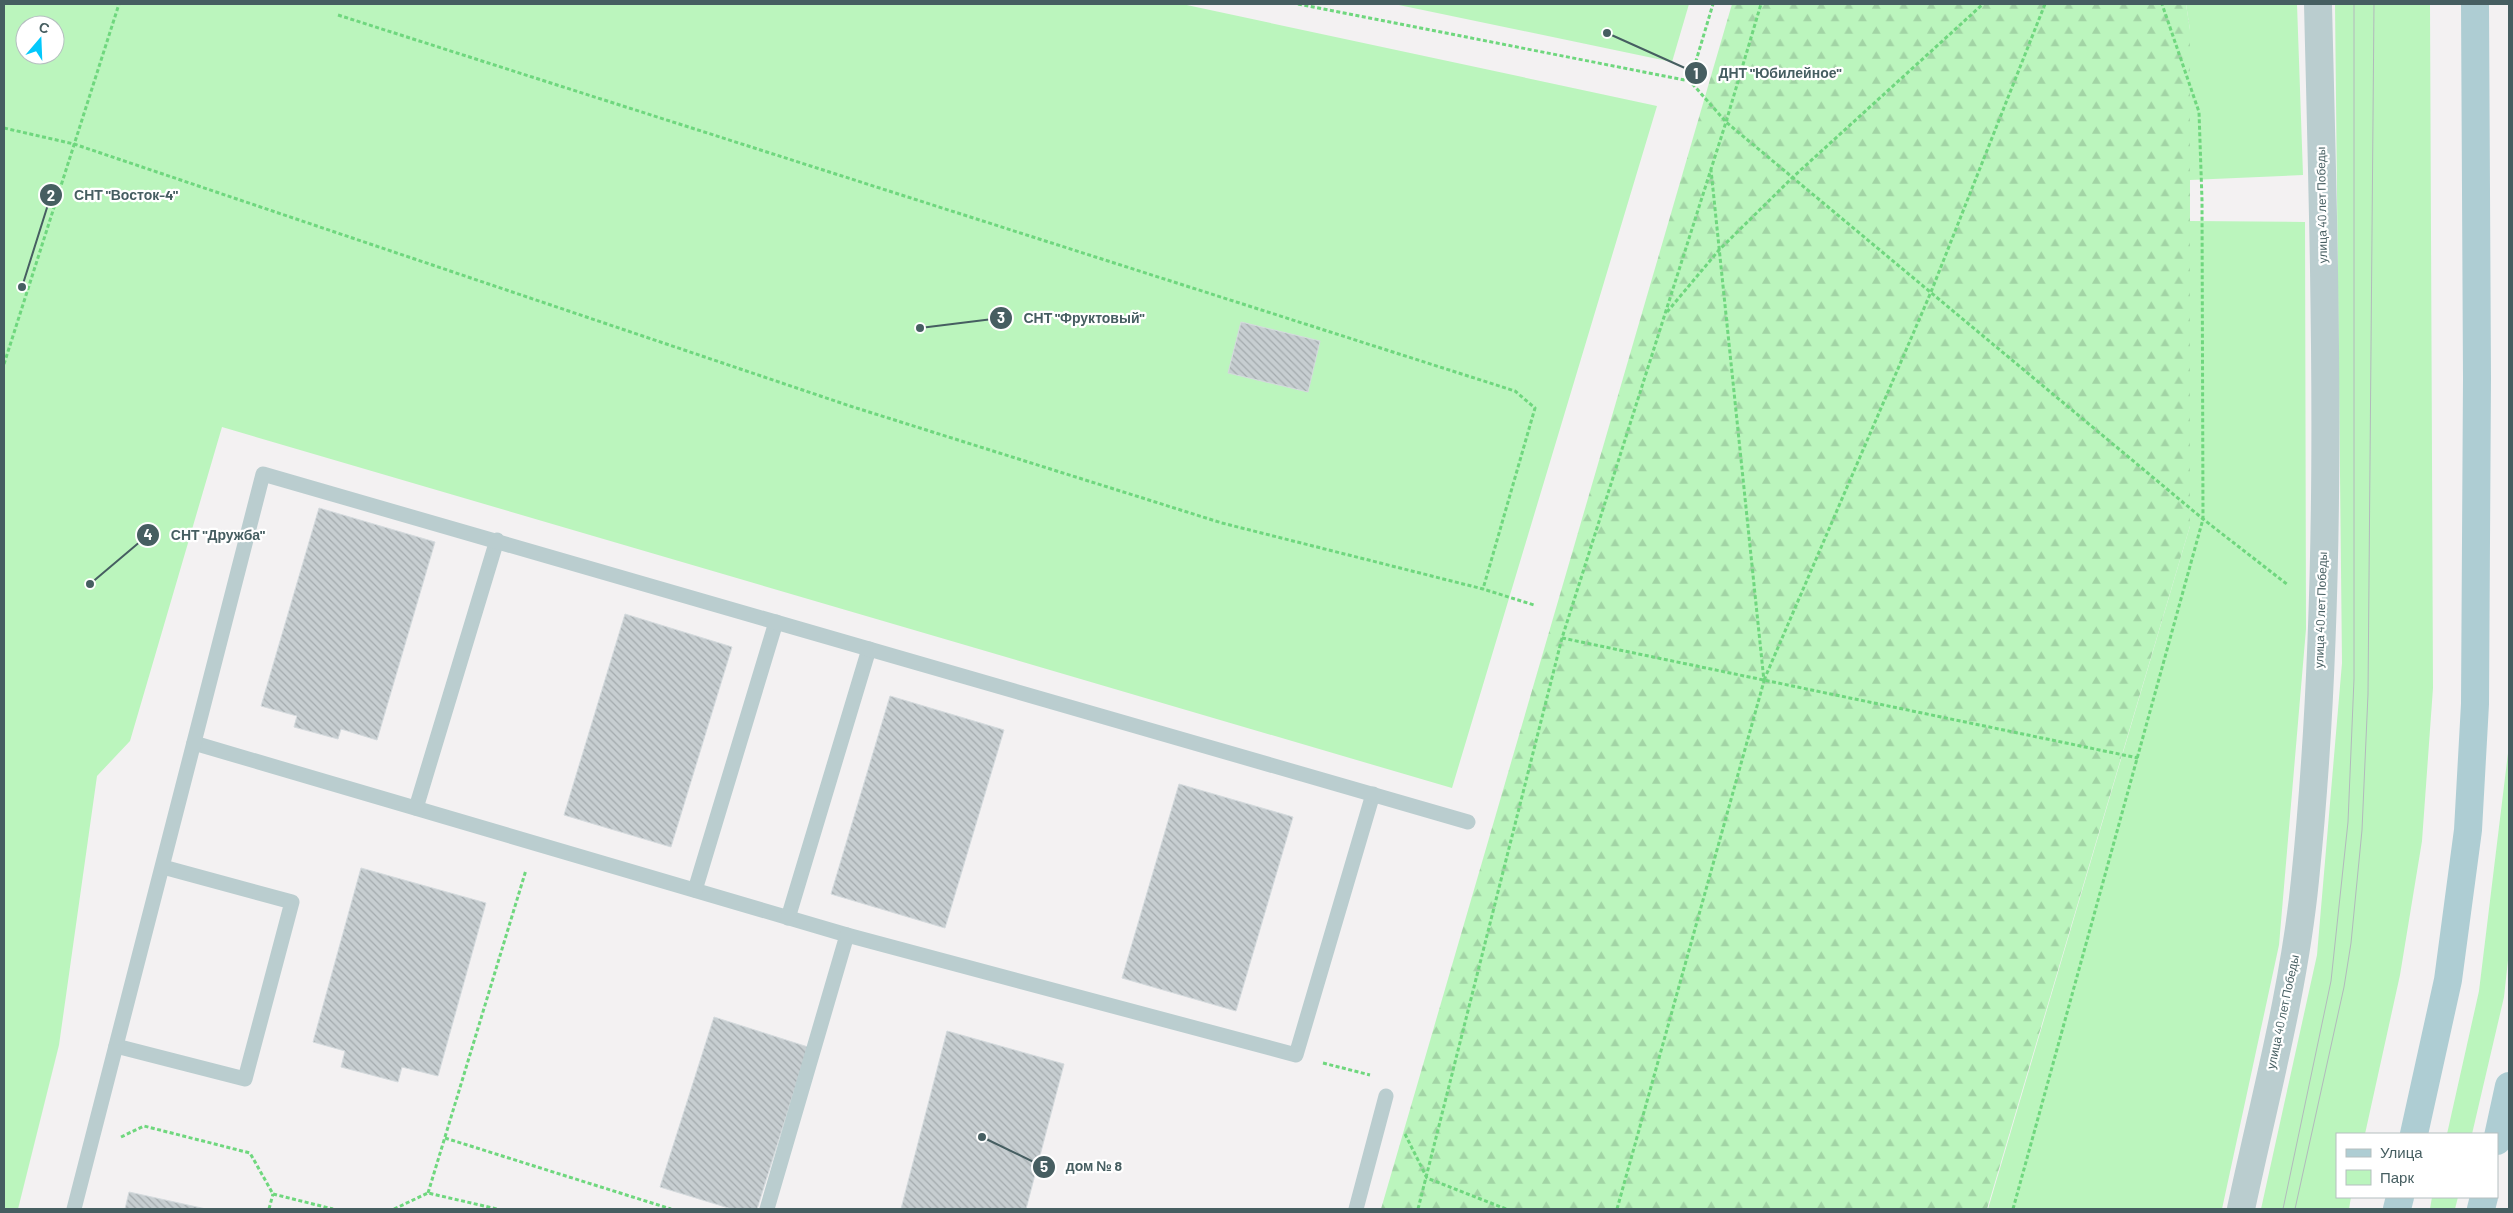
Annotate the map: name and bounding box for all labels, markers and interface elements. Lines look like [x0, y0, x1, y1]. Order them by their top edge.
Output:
north arrow [15, 15, 65, 65]
text: С [37, 18, 52, 37]
callout: ДНТ "Юбилейное" [1684, 59, 1852, 88]
text: 1 [1693, 64, 1699, 82]
text: ДНТ "Юбилейное" [1718, 64, 1842, 81]
street label: улица 40 лет Победы [2313, 147, 2330, 263]
callout: СНТ "Восток-4" [39, 181, 188, 210]
text: 2 [47, 186, 55, 204]
text: СНТ "Восток-4" [74, 186, 178, 203]
callout: СНТ "Фруктовый" [988, 303, 1154, 332]
text: 3 [997, 308, 1005, 326]
text: СНТ "Фруктовый" [1023, 309, 1145, 326]
callout: СНТ "Дружба" [135, 521, 275, 550]
text: 4 [143, 525, 153, 543]
text: СНТ "Дружба" [171, 526, 265, 543]
street label: улица 40 лет Победы [2311, 552, 2330, 668]
street label: улица 40 лет Победы [2263, 953, 2302, 1070]
legend [2336, 1133, 2498, 1198]
text: Улица [2380, 1143, 2423, 1161]
callout: дом № 8 [1031, 1152, 1132, 1181]
text: 5 [1040, 1157, 1048, 1175]
text: дом № 8 [1066, 1157, 1123, 1174]
text: Парк [2380, 1168, 2414, 1186]

